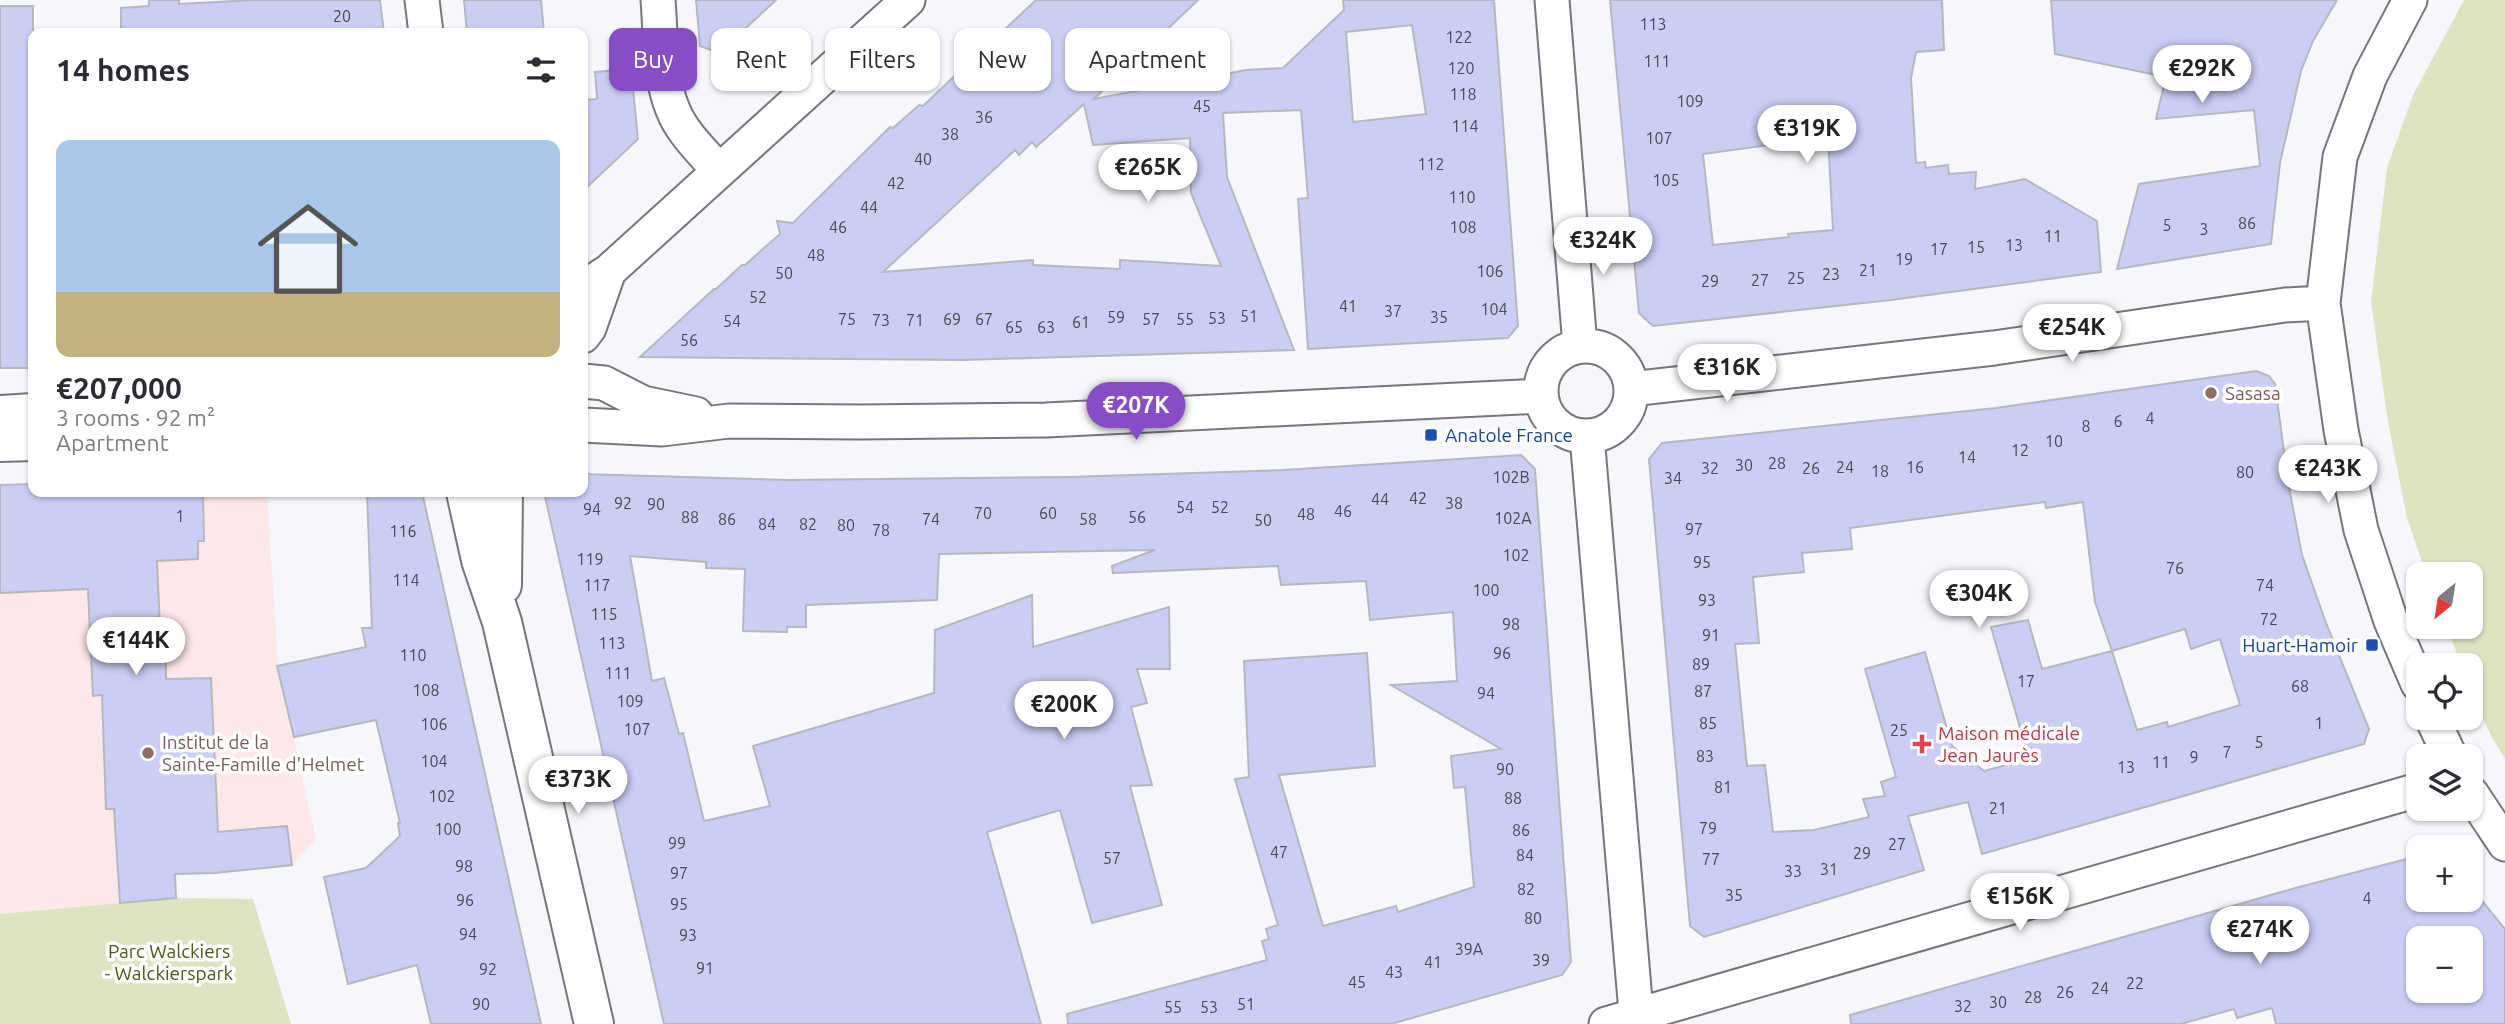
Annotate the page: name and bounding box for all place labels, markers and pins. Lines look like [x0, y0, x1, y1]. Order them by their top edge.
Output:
pin: €292K [2153, 46, 2251, 105]
pin: €319K [1758, 106, 1856, 165]
pin: €265K [1099, 144, 1197, 204]
pin: €324K [1554, 218, 1652, 277]
pin: €254K [2023, 304, 2121, 364]
pin: €316K [1678, 344, 1776, 404]
pin: €207K [1087, 382, 1185, 442]
place label: Sasasa [2225, 382, 2281, 404]
marker: Sasasa [2203, 385, 2219, 401]
place label: Anatole France [1445, 424, 1573, 446]
marker: Anatole France [1423, 427, 1439, 443]
pin: €243K [2279, 446, 2377, 505]
pin: €304K [1930, 570, 2028, 630]
pin: €144K [87, 618, 185, 677]
place label: Huart-Hamoir [2242, 634, 2358, 656]
marker: Huart-Hamoir [2364, 637, 2380, 653]
pin: €200K [1015, 682, 1113, 741]
place label: Maison médicale Jean Jaurès [1938, 722, 2080, 766]
place label: Institut de la Sainte-Famille d'Helmet [162, 731, 365, 775]
marker: Maison médicale Jean Jaurès [1912, 734, 1932, 754]
marker: Institut de la Sainte-Famille d'Helmet [140, 745, 156, 761]
pin: €373K [529, 756, 627, 816]
pin: €156K [1971, 874, 2069, 933]
pin: €274K [2211, 906, 2309, 966]

